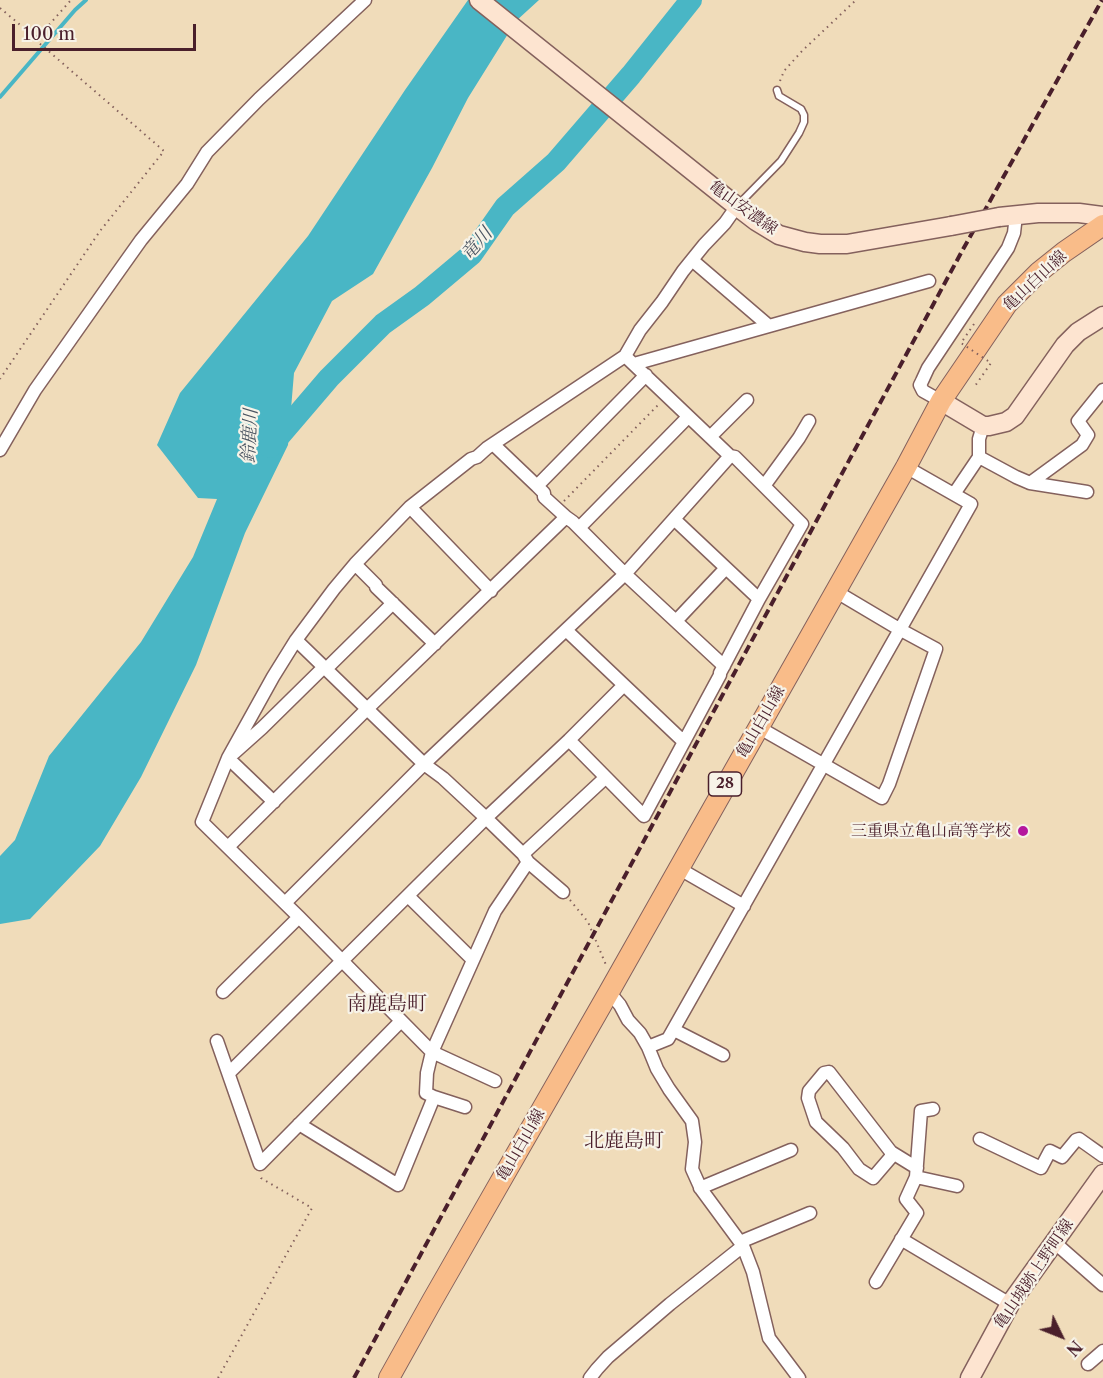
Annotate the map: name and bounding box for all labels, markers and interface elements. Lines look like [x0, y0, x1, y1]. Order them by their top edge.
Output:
scale bar [15, 12, 200, 50]
text: 100 m [23, 23, 75, 45]
street label: 亀山安濃線 [705, 177, 781, 239]
water label: 竜川 [457, 223, 497, 265]
street label: 亀山白山線 [999, 247, 1071, 315]
water label: 鈴鹿川 [238, 408, 262, 464]
street label: 亀山白山線 [733, 683, 789, 761]
road number: 28 [708, 772, 742, 796]
place label: 三重県立亀山高等学校 [851, 821, 1011, 841]
marker: 三重県立亀山高等学校 [1016, 824, 1030, 838]
district label: 南鹿島町 [347, 992, 427, 1016]
street label: 亀山白山線 [493, 1106, 549, 1184]
district label: 北鹿島町 [584, 1129, 664, 1153]
street label: 亀山城跡上野町線 [990, 1216, 1078, 1332]
north arrow [1031, 1306, 1091, 1366]
text: N [1062, 1336, 1086, 1360]

